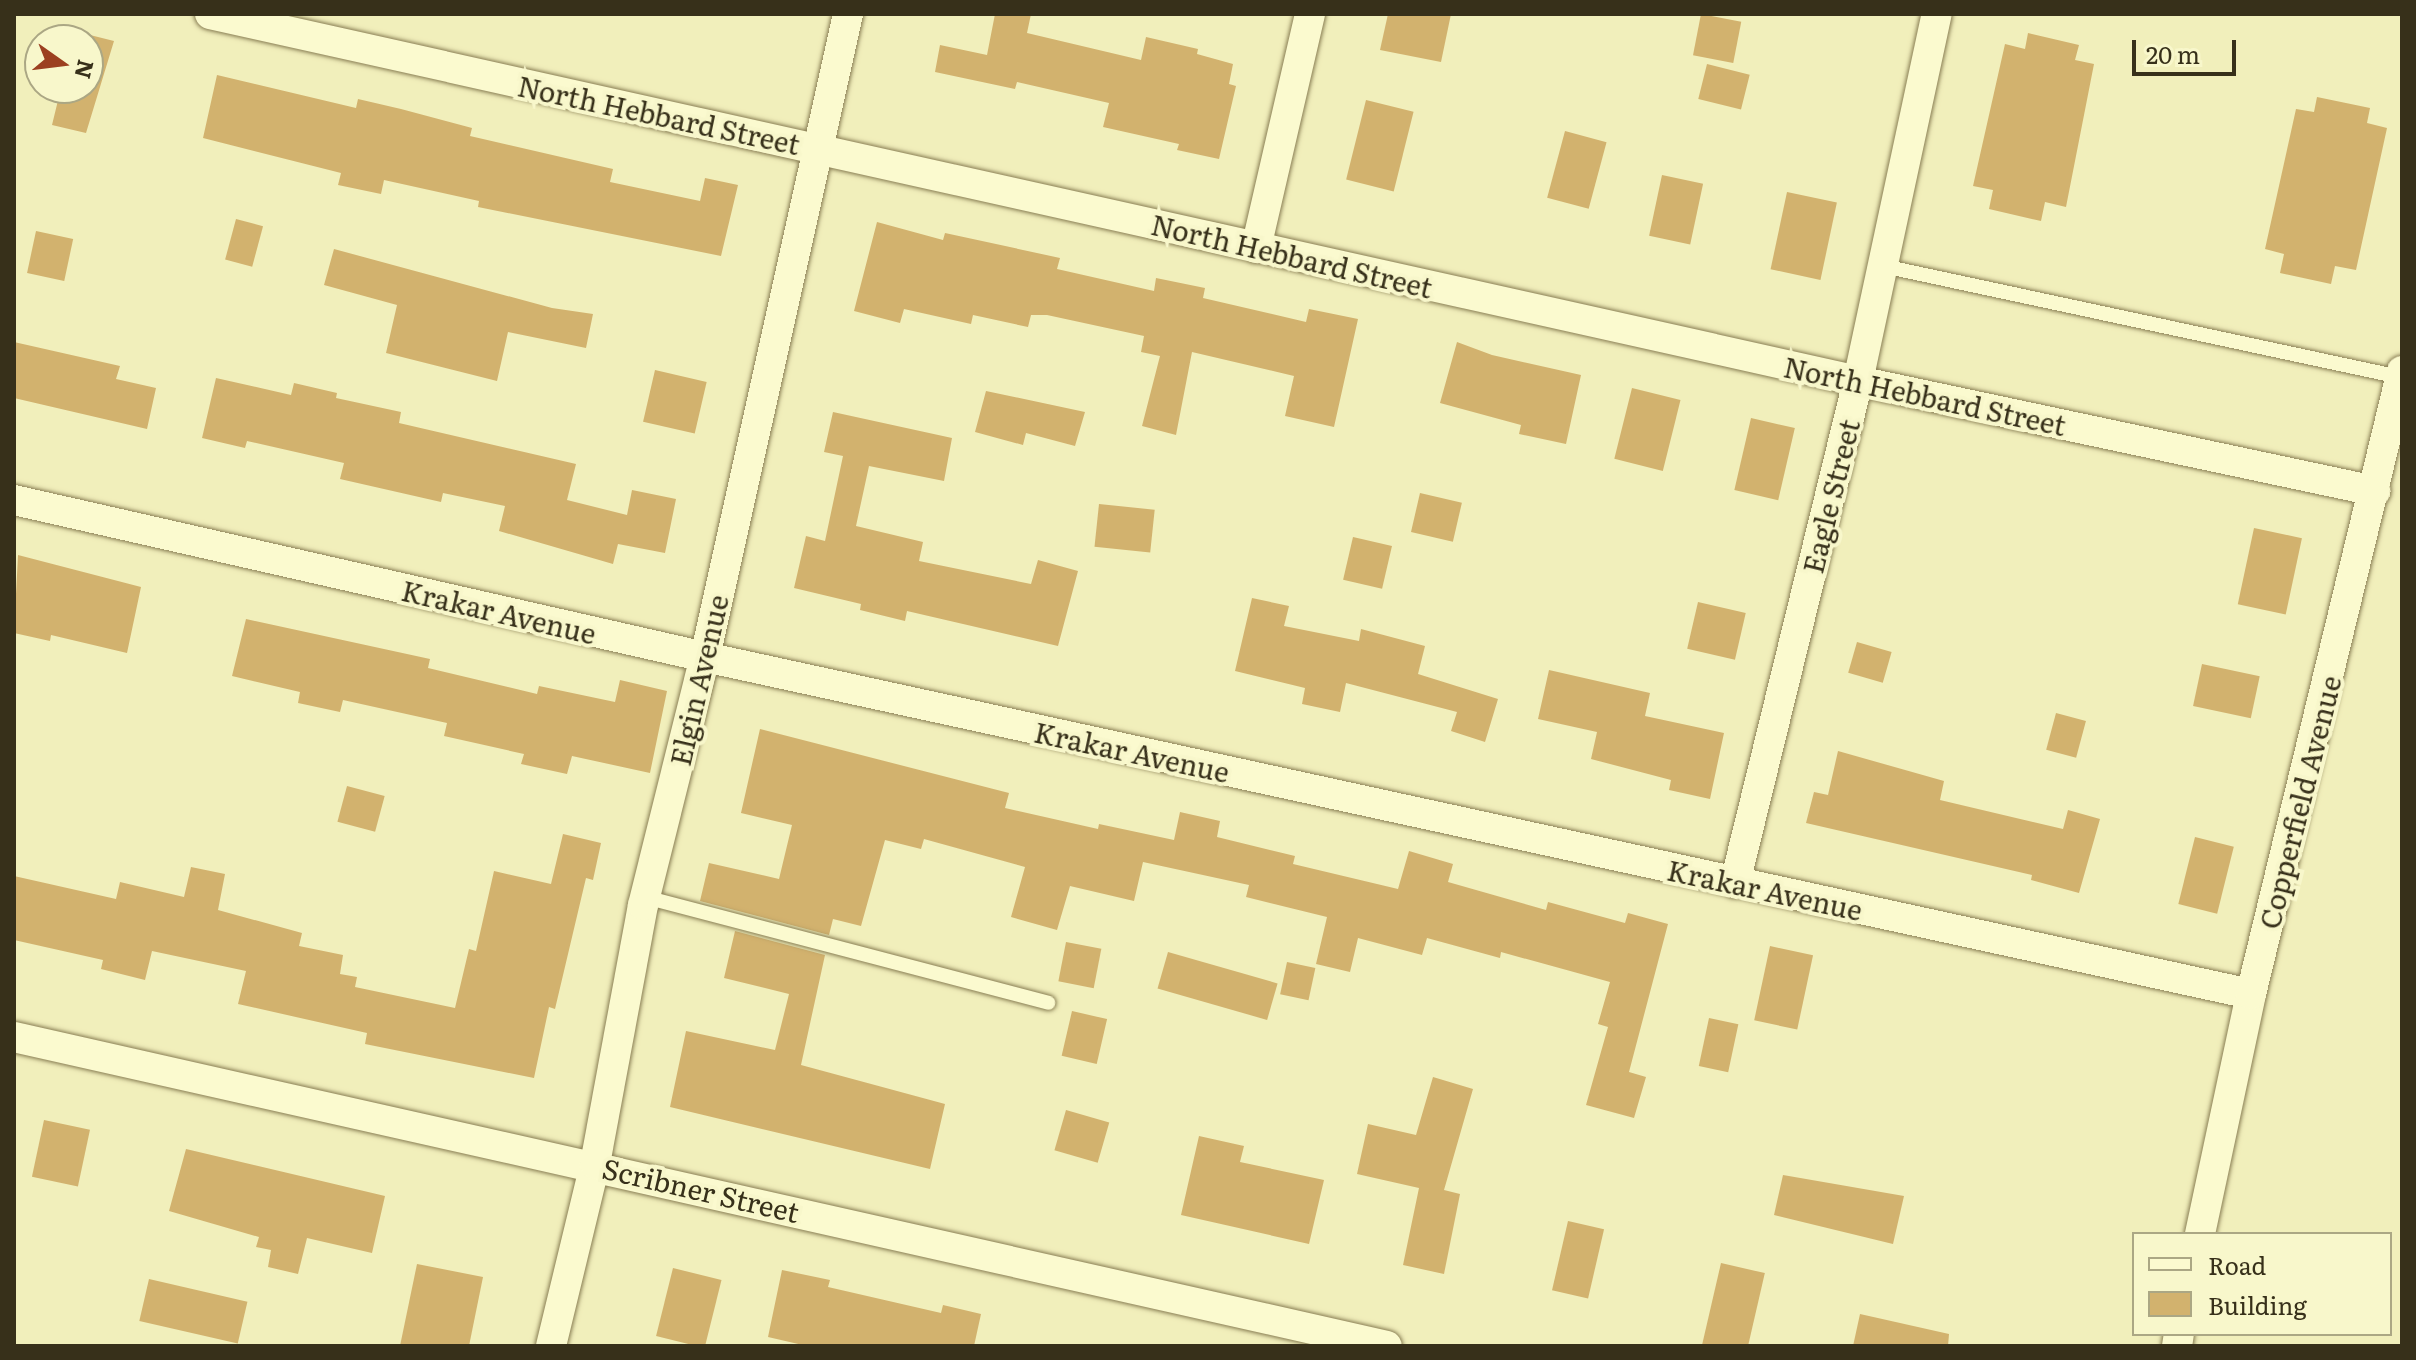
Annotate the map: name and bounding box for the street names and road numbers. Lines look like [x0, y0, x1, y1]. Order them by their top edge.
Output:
street label: North Hebbard Street [515, 68, 803, 160]
street label: North Hebbard Street [1148, 206, 1436, 304]
street label: North Hebbard Street [1781, 349, 2069, 441]
street label: Eagle Street [1795, 415, 1865, 577]
street label: Krakar Avenue [399, 572, 599, 650]
street label: Elgin Avenue [662, 591, 734, 769]
street label: Copperfield Avenue [2251, 672, 2347, 932]
street label: Krakar Avenue [1031, 714, 1233, 788]
street label: Krakar Avenue [1664, 852, 1866, 926]
street label: Scribner Street [599, 1150, 803, 1228]

